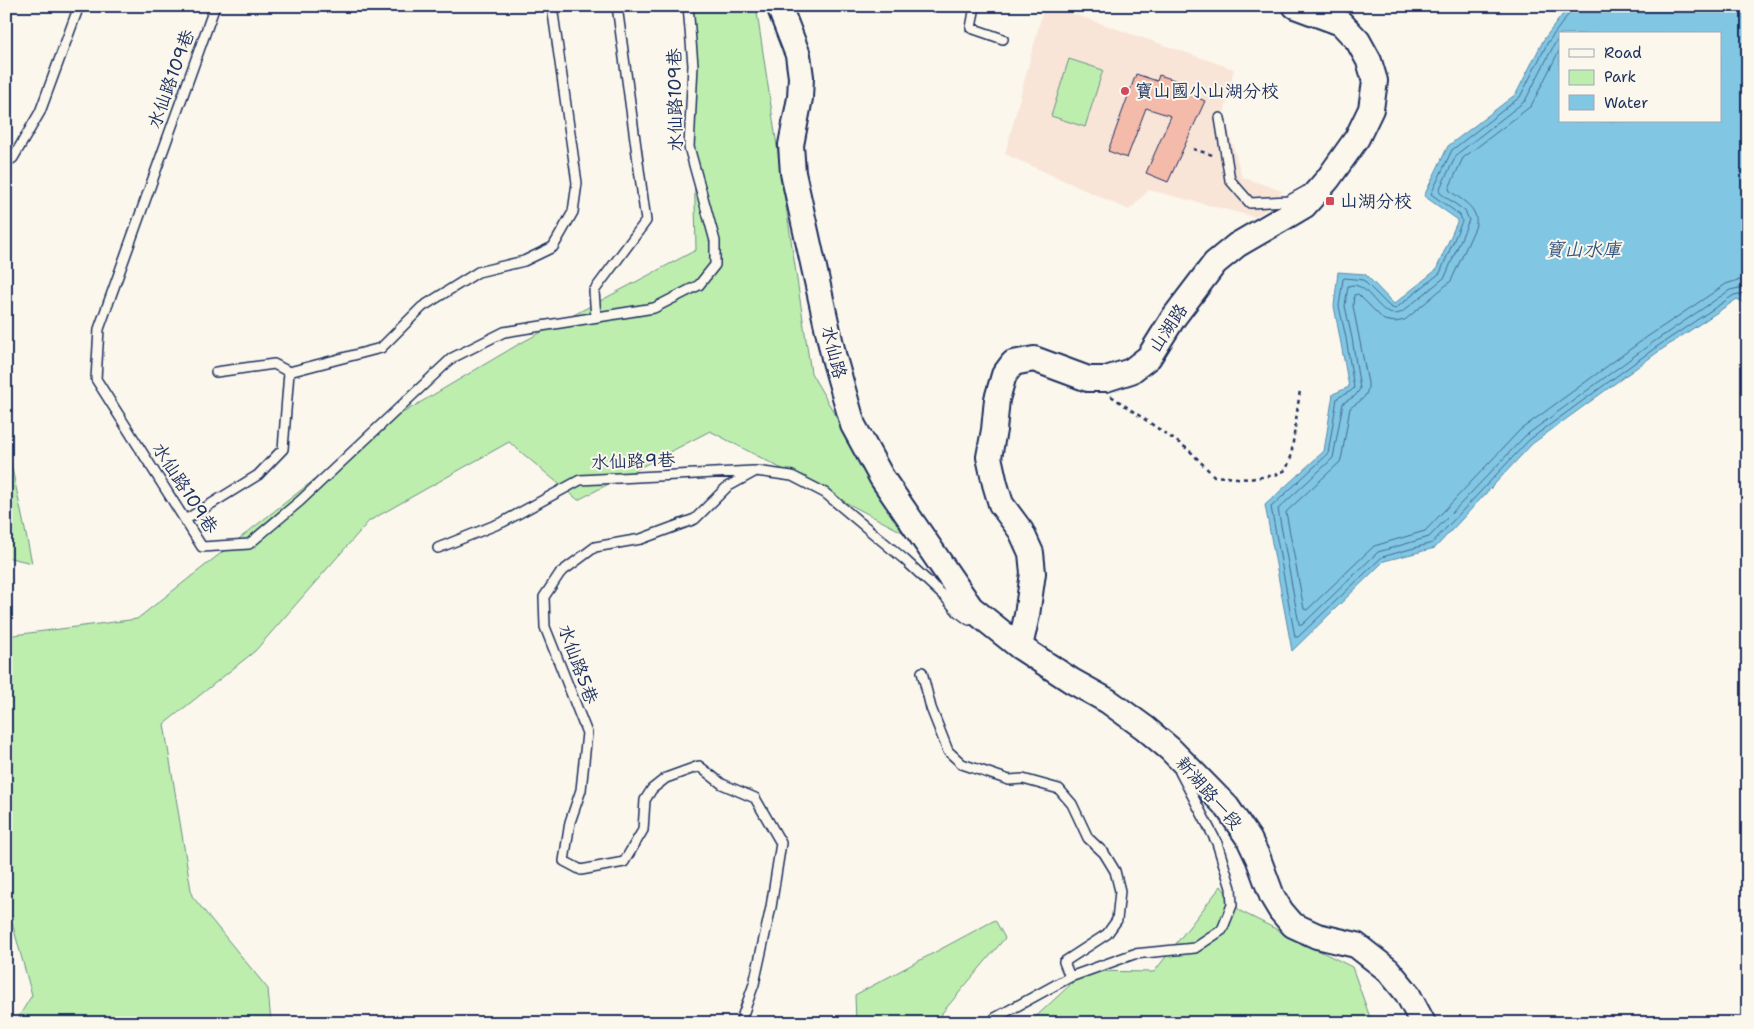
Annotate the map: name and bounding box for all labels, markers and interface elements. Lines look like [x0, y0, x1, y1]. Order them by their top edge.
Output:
street label: 水仙路109巷 [142, 26, 200, 132]
legend [1559, 32, 1722, 122]
text: Road [1604, 43, 1642, 63]
street label: 水仙路109巷 [662, 48, 688, 152]
text: Park [1604, 67, 1636, 87]
place label: 寶山國小山湖分校 [1135, 79, 1279, 103]
marker: 寶山國小山湖分校 [1119, 85, 1131, 97]
text: Water [1604, 93, 1648, 113]
place label: 山湖分校 [1340, 189, 1412, 213]
marker: 山湖分校 [1324, 195, 1336, 207]
water label: 寶山水庫 [1545, 237, 1623, 262]
street label: 山湖路 [1143, 299, 1193, 357]
street label: 水仙路 [816, 323, 852, 381]
street label: 水仙路109巷 [147, 438, 223, 538]
street label: 水仙路9巷 [590, 448, 676, 474]
street label: 水仙路5巷 [553, 621, 603, 707]
street label: 新湖路一段 [1170, 751, 1248, 835]

